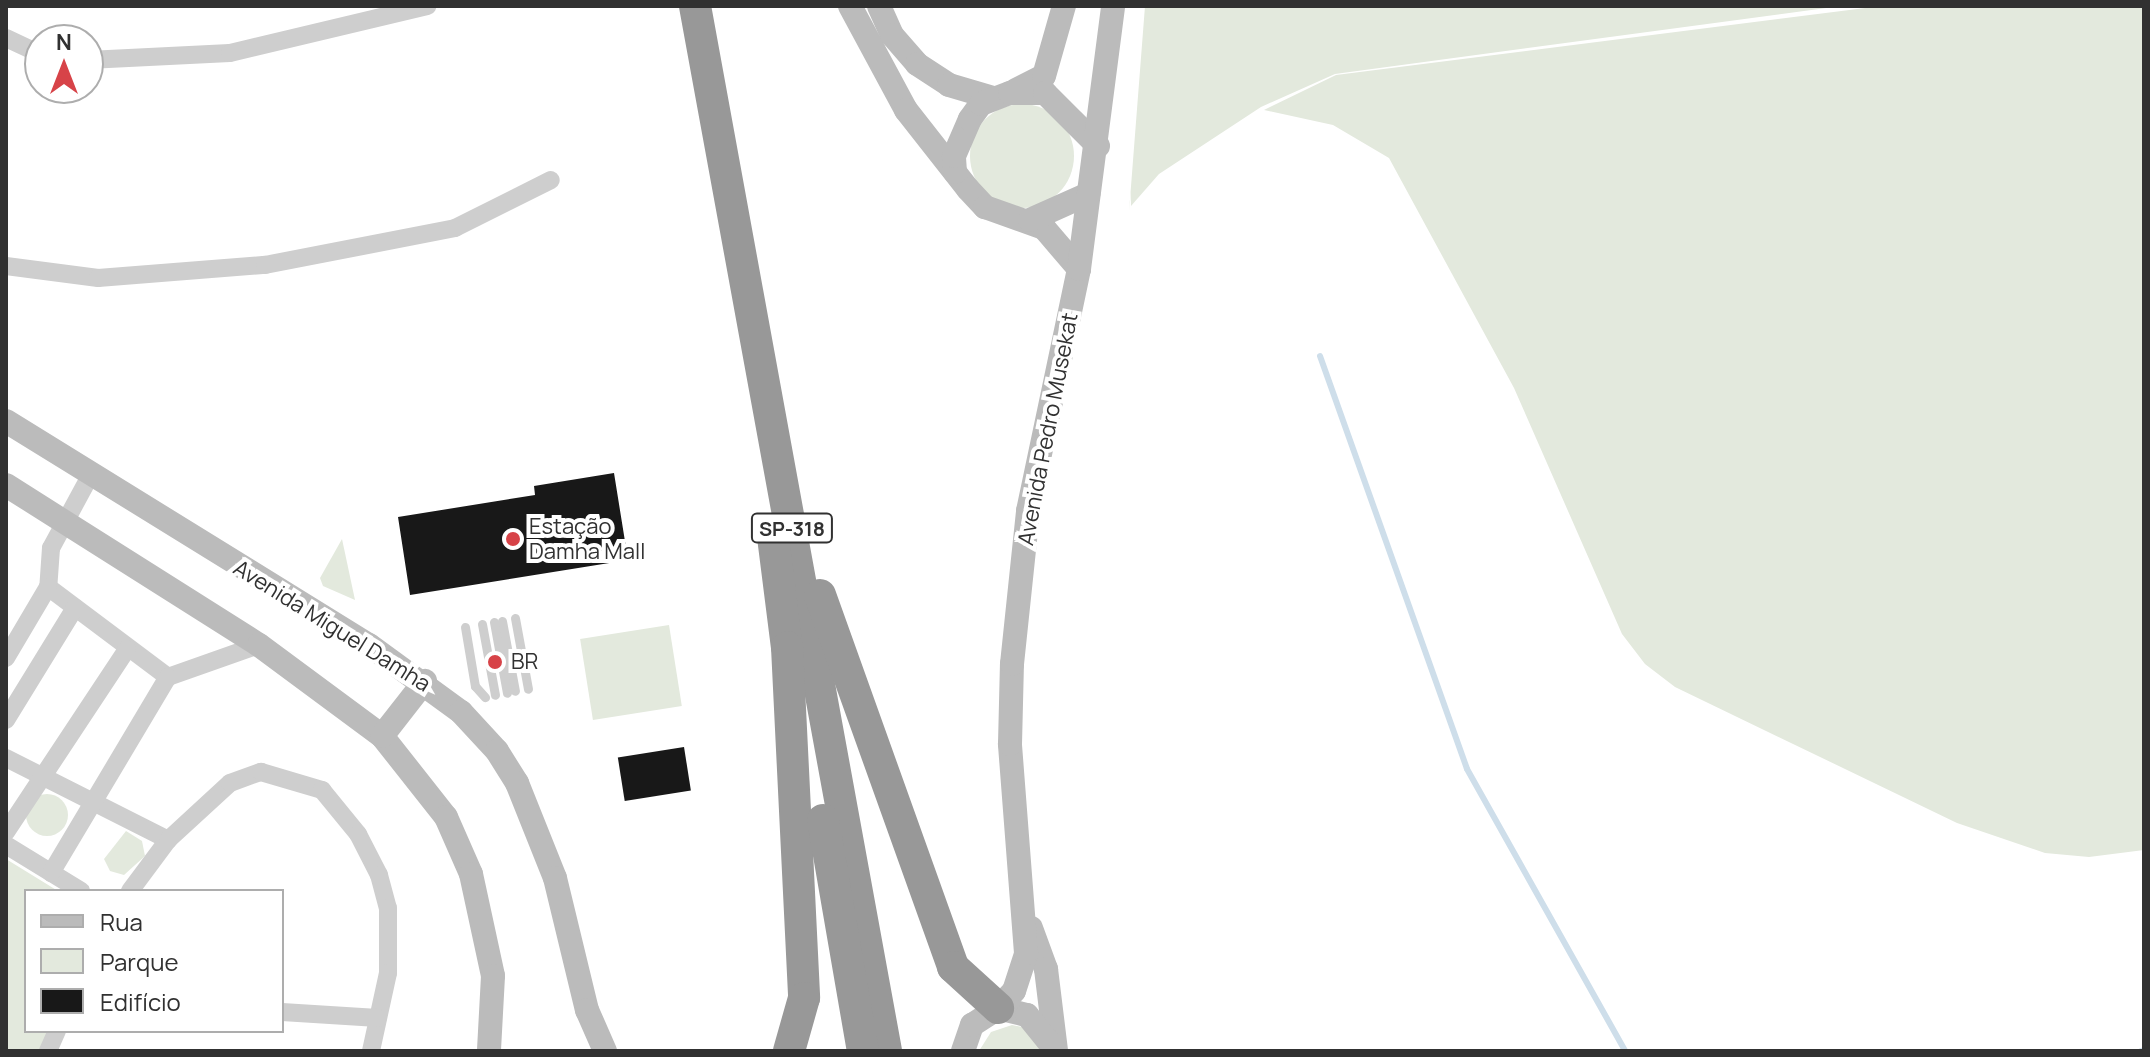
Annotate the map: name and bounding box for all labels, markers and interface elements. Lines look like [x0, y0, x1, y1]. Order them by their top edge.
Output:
north arrow [24, 24, 104, 104]
text: N [56, 27, 72, 57]
street label: Avenida Pedro Musekat [1012, 310, 1084, 548]
road number: SP-318 [750, 512, 834, 544]
place label: Estação Damha Mall [529, 513, 645, 564]
marker: Estação Damha Mall [504, 530, 522, 548]
street label: Avenida Miguel Damha [229, 555, 435, 697]
place label: BR [511, 649, 538, 675]
marker: BR [486, 653, 504, 671]
legend [24, 889, 284, 1033]
text: Rua [100, 905, 143, 938]
text: Parque [100, 945, 178, 978]
text: Edifício [100, 985, 181, 1018]

